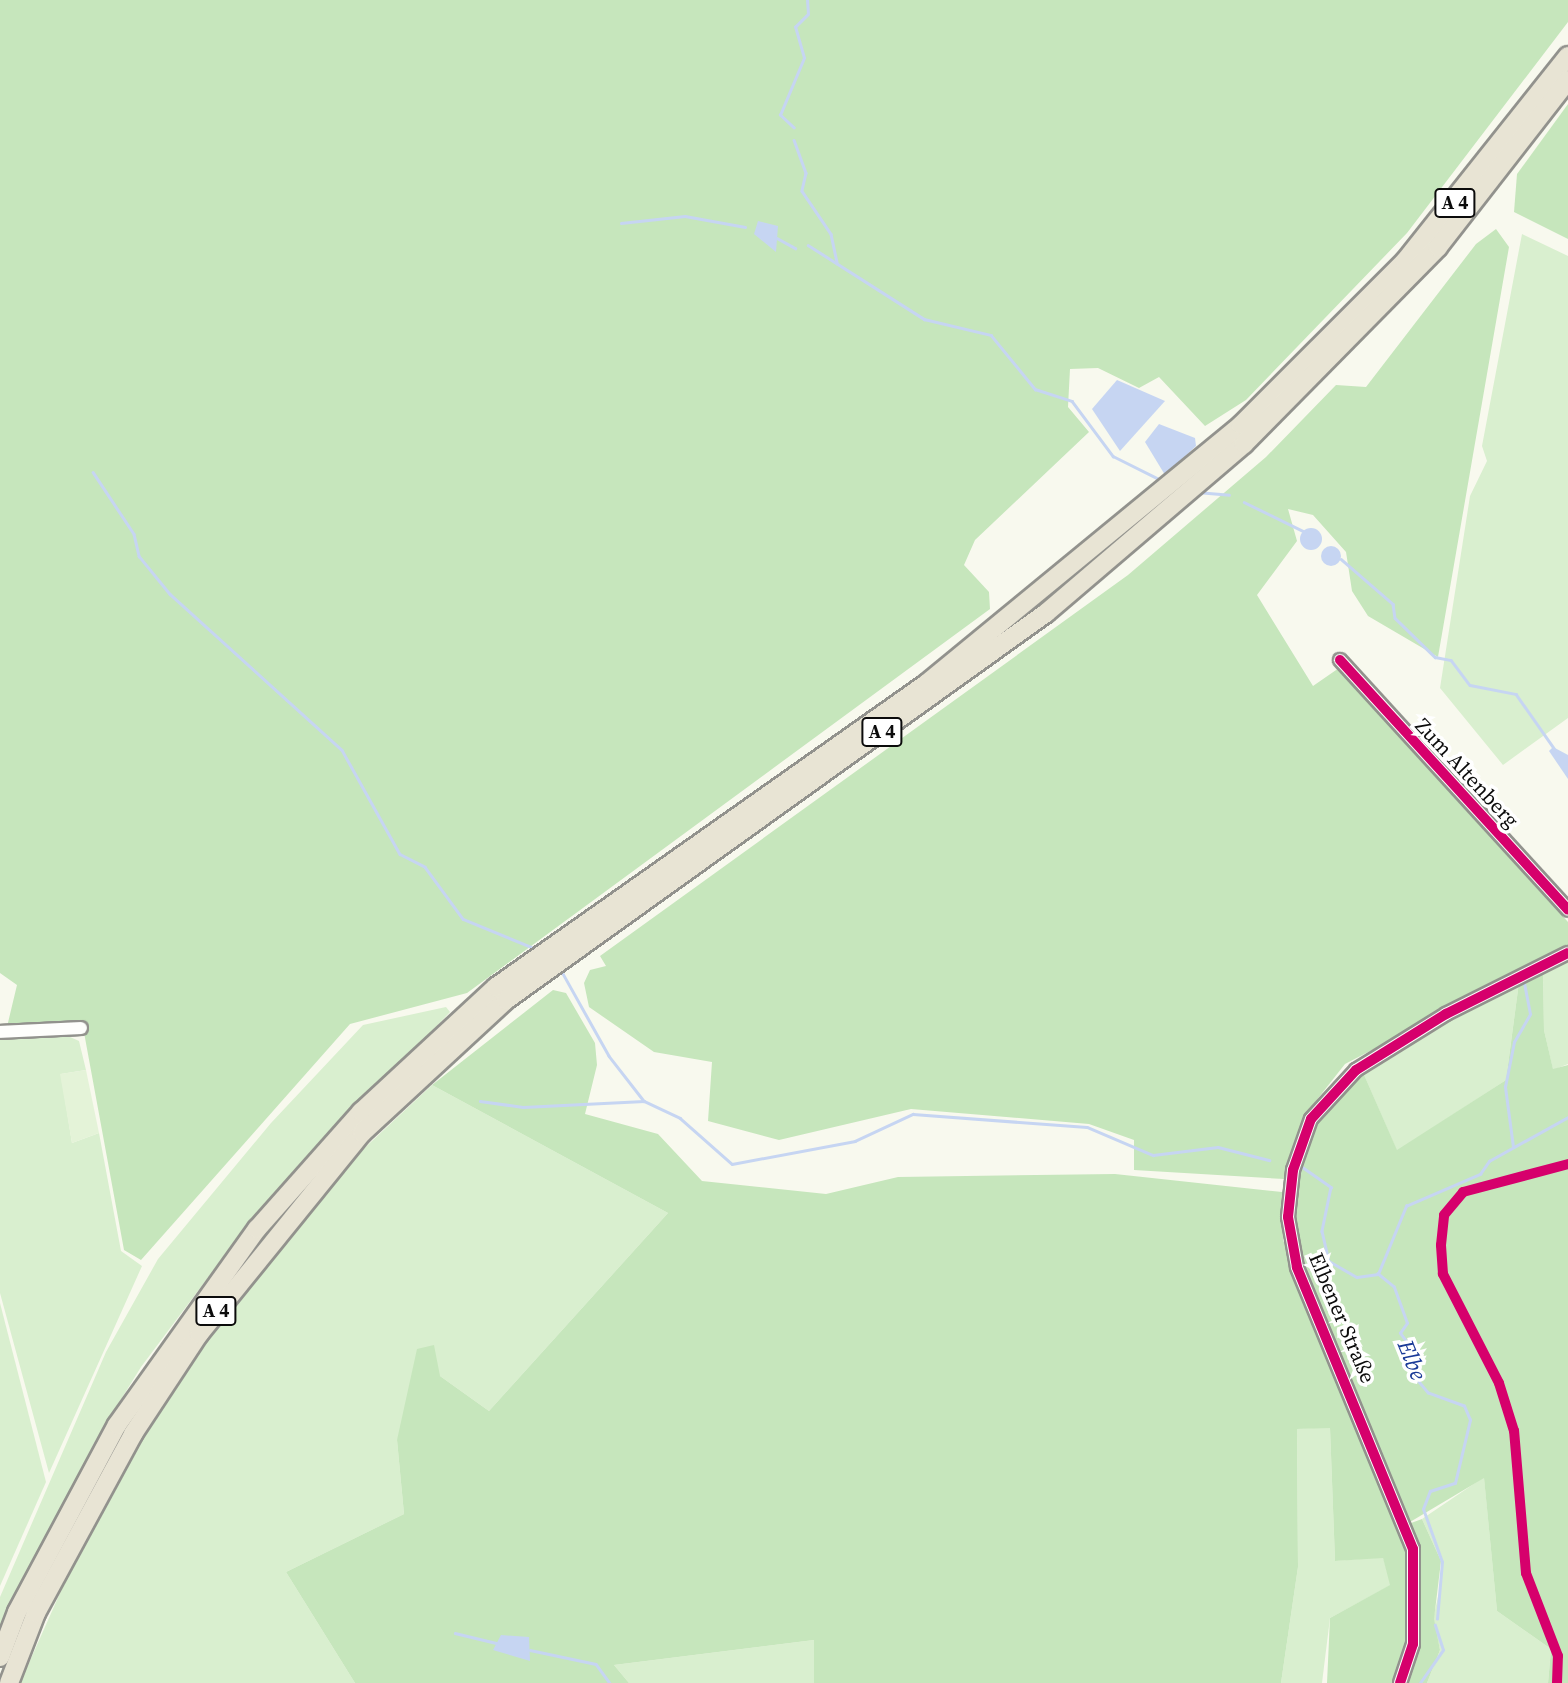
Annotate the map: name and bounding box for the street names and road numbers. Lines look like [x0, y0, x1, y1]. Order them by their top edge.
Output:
road number: A 4 [1434, 188, 1476, 218]
street label: Zum Altenberg [1410, 713, 1524, 833]
road number: A 4 [861, 716, 903, 748]
street label: Elbener Straße [1303, 1249, 1381, 1387]
road number: A 4 [195, 1296, 237, 1326]

